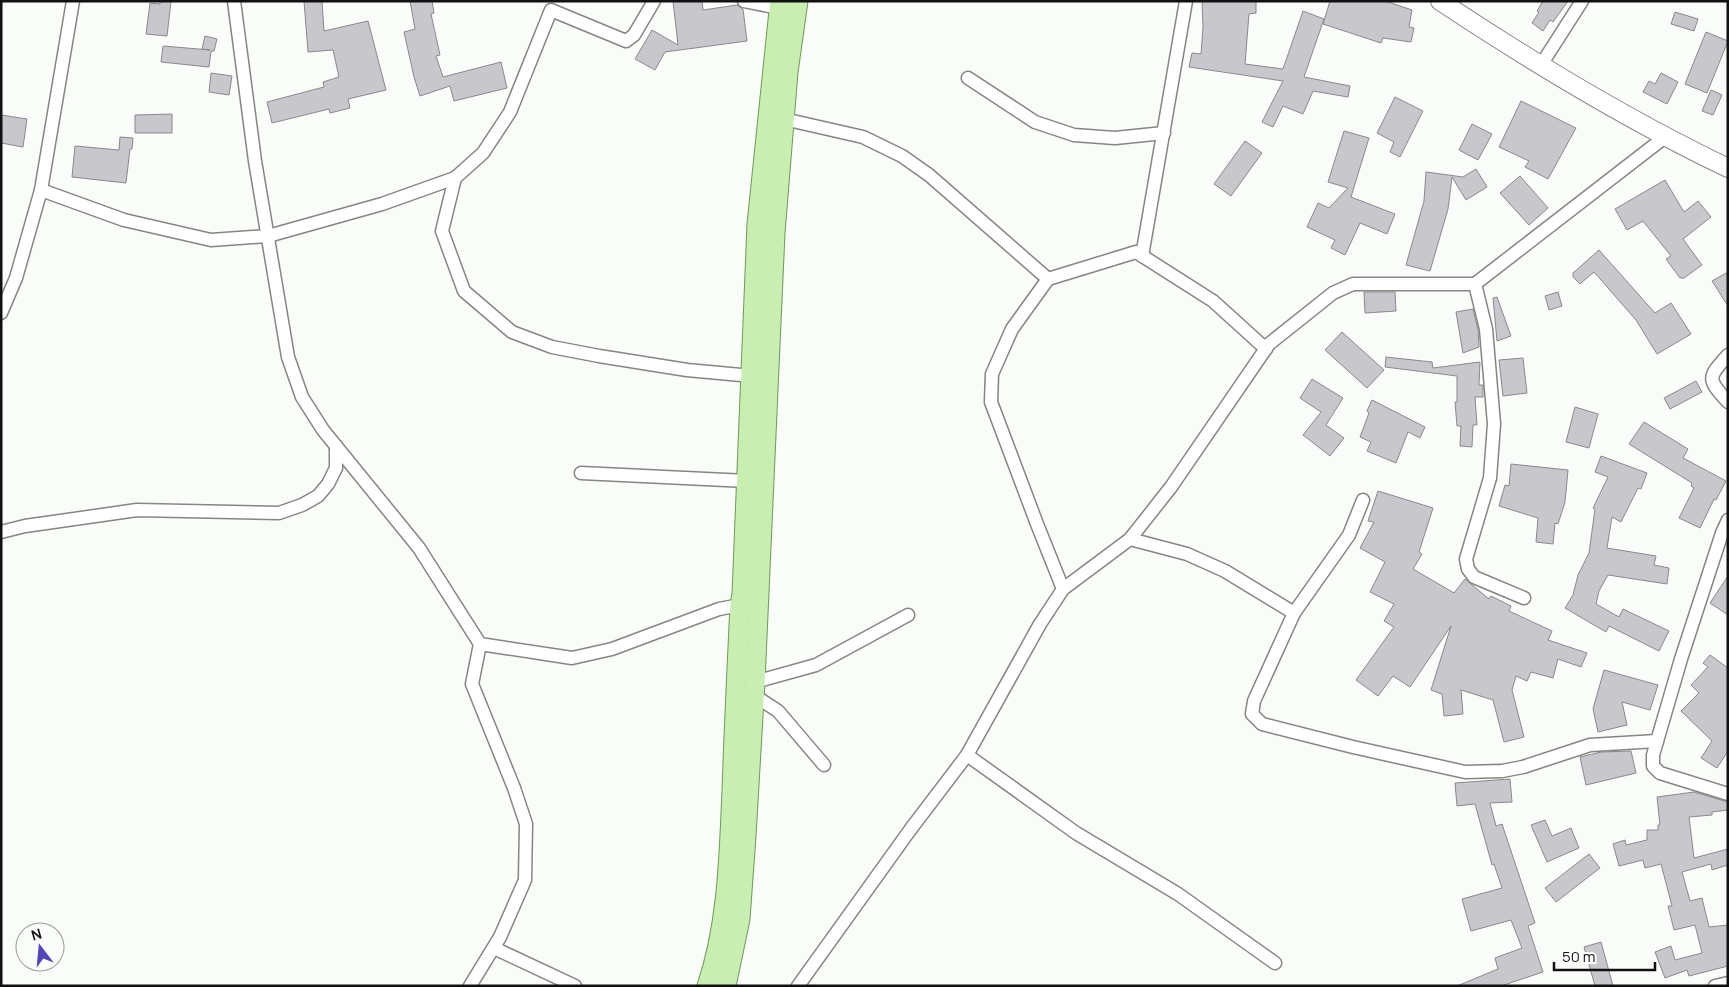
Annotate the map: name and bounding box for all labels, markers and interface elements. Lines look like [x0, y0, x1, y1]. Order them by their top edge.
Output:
north arrow [15, 922, 65, 972]
text: N [29, 924, 44, 945]
scale bar [1554, 940, 1655, 972]
text: 50 m [1562, 946, 1596, 967]

